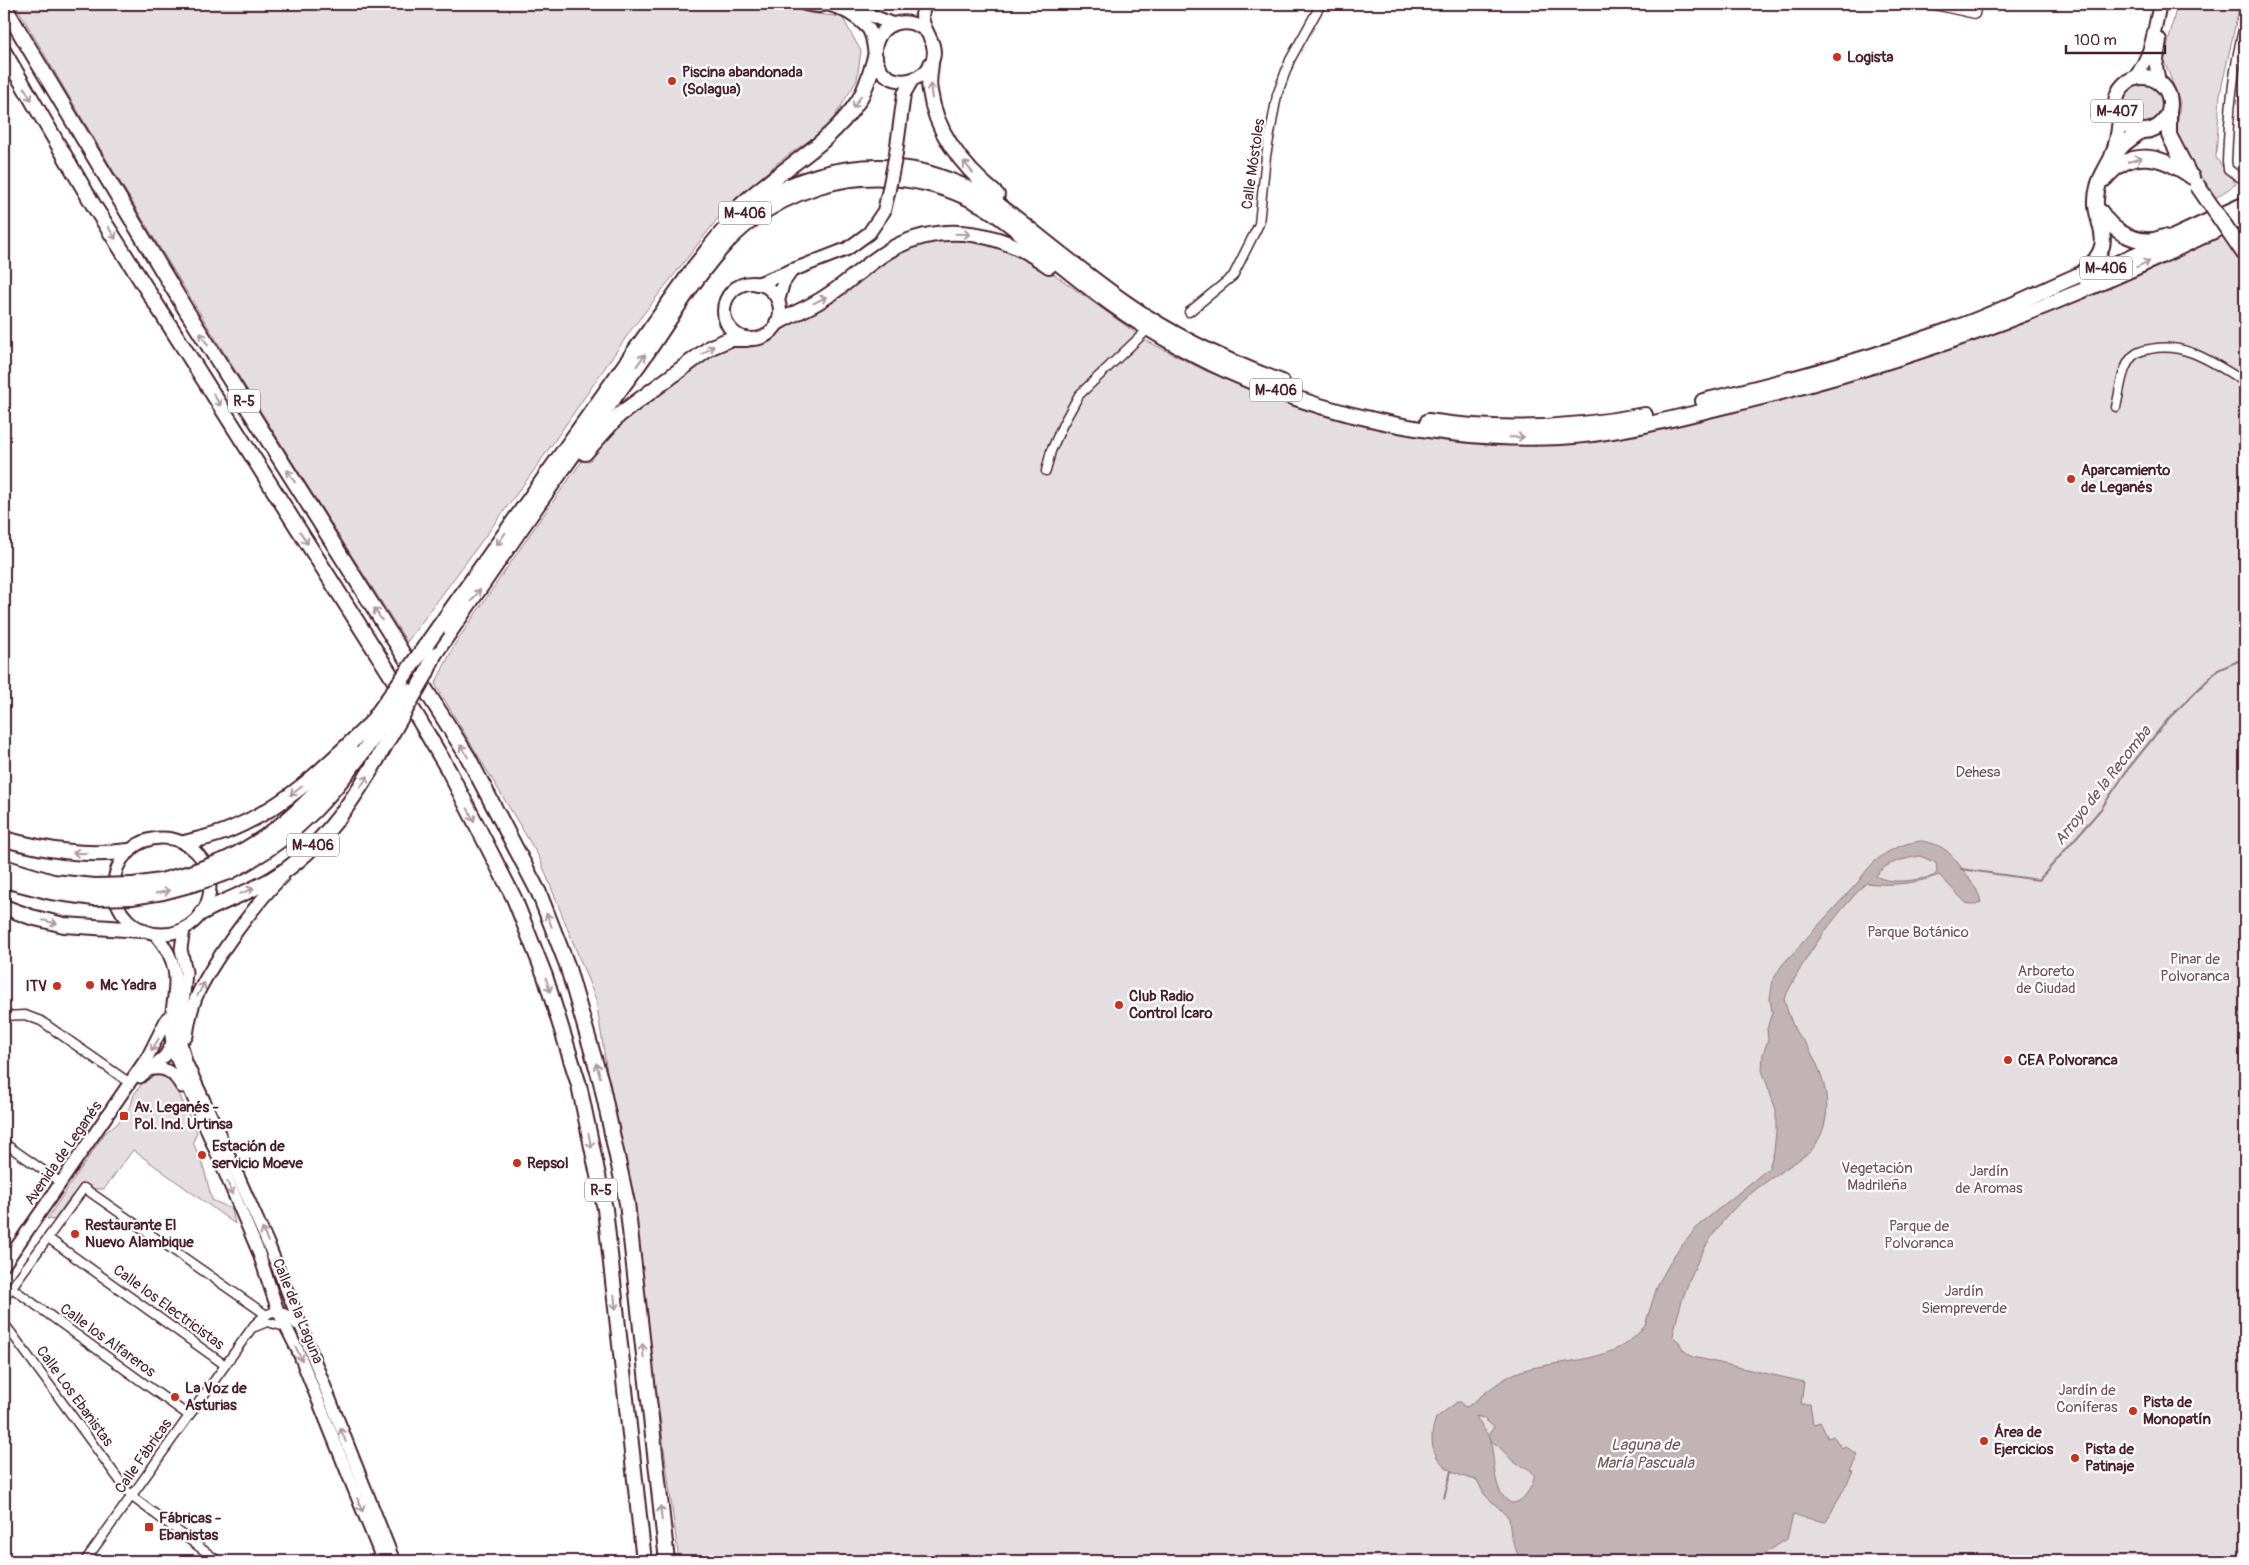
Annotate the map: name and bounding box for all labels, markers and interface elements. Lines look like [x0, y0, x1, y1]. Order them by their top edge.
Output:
scale bar [2066, 22, 2165, 54]
text: 100 m [2074, 31, 2117, 50]
place label: Logista [1847, 48, 1893, 67]
marker: Logista [1831, 51, 1843, 63]
place label: Piscina abandonada (Solagua) [682, 63, 803, 99]
marker: Piscina abandonada (Solagua) [666, 75, 678, 87]
one-way arrow [926, 83, 936, 99]
one-way arrow [24, 86, 34, 100]
one-way arrow [852, 94, 862, 108]
road number: M-407 [2091, 100, 2143, 122]
street label: Calle Móstoles [1238, 117, 1269, 211]
one-way arrow [2126, 154, 2142, 164]
one-way arrow [962, 160, 974, 173]
road number: M-406 [719, 202, 771, 224]
one-way arrow [107, 226, 117, 240]
one-way arrow [955, 229, 971, 238]
road number: M-406 [2080, 256, 2132, 280]
one-way arrow [2135, 259, 2150, 269]
one-way arrow [812, 295, 827, 304]
one-way arrow [199, 332, 209, 346]
one-way arrow [700, 345, 714, 355]
one-way arrow [636, 353, 646, 367]
road number: M-406 [1250, 378, 1302, 402]
road number: R-5 [228, 390, 260, 412]
one-way arrow [213, 393, 223, 407]
one-way arrow [1509, 432, 1525, 442]
place label: Aparcamiento de Leganés [2081, 461, 2170, 497]
one-way arrow [286, 470, 296, 484]
marker: Aparcamiento de Leganés [2065, 473, 2077, 485]
one-way arrow [299, 530, 309, 544]
one-way arrow [496, 532, 506, 546]
one-way arrow [471, 589, 481, 603]
one-way arrow [372, 607, 382, 621]
water label: Arroyo de la Recomba [2050, 721, 2157, 849]
one-way arrow [459, 745, 469, 759]
park label: Dehesa [1956, 763, 2000, 782]
one-way arrow [359, 776, 369, 790]
one-way arrow [290, 786, 303, 797]
one-way arrow [467, 807, 476, 822]
road number: M-406 [287, 834, 339, 856]
one-way arrow [73, 848, 89, 858]
one-way arrow [239, 885, 254, 895]
one-way arrow [155, 886, 171, 896]
one-way arrow [544, 913, 553, 928]
one-way arrow [42, 918, 58, 927]
park label: Parque Botánico [1867, 923, 1969, 942]
park label: Pinar de Polvoranca [2160, 950, 2230, 986]
park label: Arboreto de Ciudad [2016, 962, 2076, 998]
place label: Mc Yadra [100, 976, 156, 995]
one-way arrow [543, 976, 553, 992]
place label: ITV [25, 977, 47, 996]
marker: Mc Yadra [84, 979, 96, 991]
marker: ITV [51, 980, 63, 992]
one-way arrow [196, 981, 206, 996]
place label: Club Radio Control Ícaro [1129, 987, 1212, 1023]
marker: Club Radio Control Ícaro [1113, 999, 1125, 1011]
one-way arrow [149, 1037, 159, 1052]
place label: CEA Polvoranca [2018, 1051, 2118, 1070]
marker: CEA Polvoranca [2002, 1054, 2014, 1066]
one-way arrow [592, 1063, 602, 1079]
street label: Avenida de Leganés [20, 1097, 107, 1209]
place label: Av. Leganés - Pol. Ind. Urtinsa [134, 1098, 233, 1134]
marker: Av. Leganés - Pol. Ind. Urtinsa [118, 1110, 130, 1122]
one-way arrow [586, 1133, 596, 1149]
place label: Estación de servicio Moeve [212, 1137, 303, 1173]
marker: Estación de servicio Moeve [196, 1149, 208, 1161]
place label: Repsol [527, 1154, 569, 1173]
marker: Repsol [511, 1157, 523, 1169]
park label: Vegetación Madrileña [1841, 1159, 1913, 1195]
park label: Jardín de Aromas [1955, 1162, 2023, 1198]
road number: R-5 [585, 1178, 617, 1202]
one-way arrow [226, 1180, 236, 1195]
place label: Restaurante El Nuevo Alambique [85, 1216, 194, 1252]
park label: Parque de Polvoranca [1884, 1217, 1954, 1253]
marker: Restaurante El Nuevo Alambique [69, 1228, 81, 1240]
one-way arrow [259, 1228, 269, 1243]
street label: Calle de la Laguna [268, 1256, 327, 1367]
street label: Calle los Electricistas [109, 1261, 228, 1354]
park label: Jardín Siempreverde [1921, 1282, 2007, 1318]
one-way arrow [610, 1293, 620, 1309]
street label: Calle los Alfareros [56, 1299, 159, 1382]
street label: Calle Los Ebanistas [32, 1342, 118, 1451]
one-way arrow [638, 1344, 648, 1360]
one-way arrow [295, 1346, 305, 1361]
place label: La Voz de Asturias [185, 1379, 247, 1415]
park label: Jardín de Coníferas [2056, 1381, 2118, 1417]
marker: La Voz de Asturias [169, 1391, 181, 1403]
place label: Pista de Monopatín [2143, 1393, 2212, 1429]
marker: Pista de Monopatín [2127, 1405, 2139, 1417]
street label: Calle Fábricas [111, 1415, 176, 1497]
place label: Área de Ejercicios [1994, 1423, 2054, 1459]
one-way arrow [338, 1428, 348, 1443]
water label: Laguna de María Pascuala [1596, 1435, 1695, 1473]
marker: Área de Ejercicios [1978, 1435, 1990, 1447]
place label: Pista de Patinaje [2085, 1440, 2135, 1476]
marker: Pista de Patinaje [2069, 1452, 2081, 1464]
one-way arrow [356, 1497, 365, 1512]
one-way arrow [656, 1505, 666, 1521]
place label: Fábricas - Ebanistas [159, 1509, 222, 1545]
marker: Fábricas - Ebanistas [143, 1521, 155, 1533]

